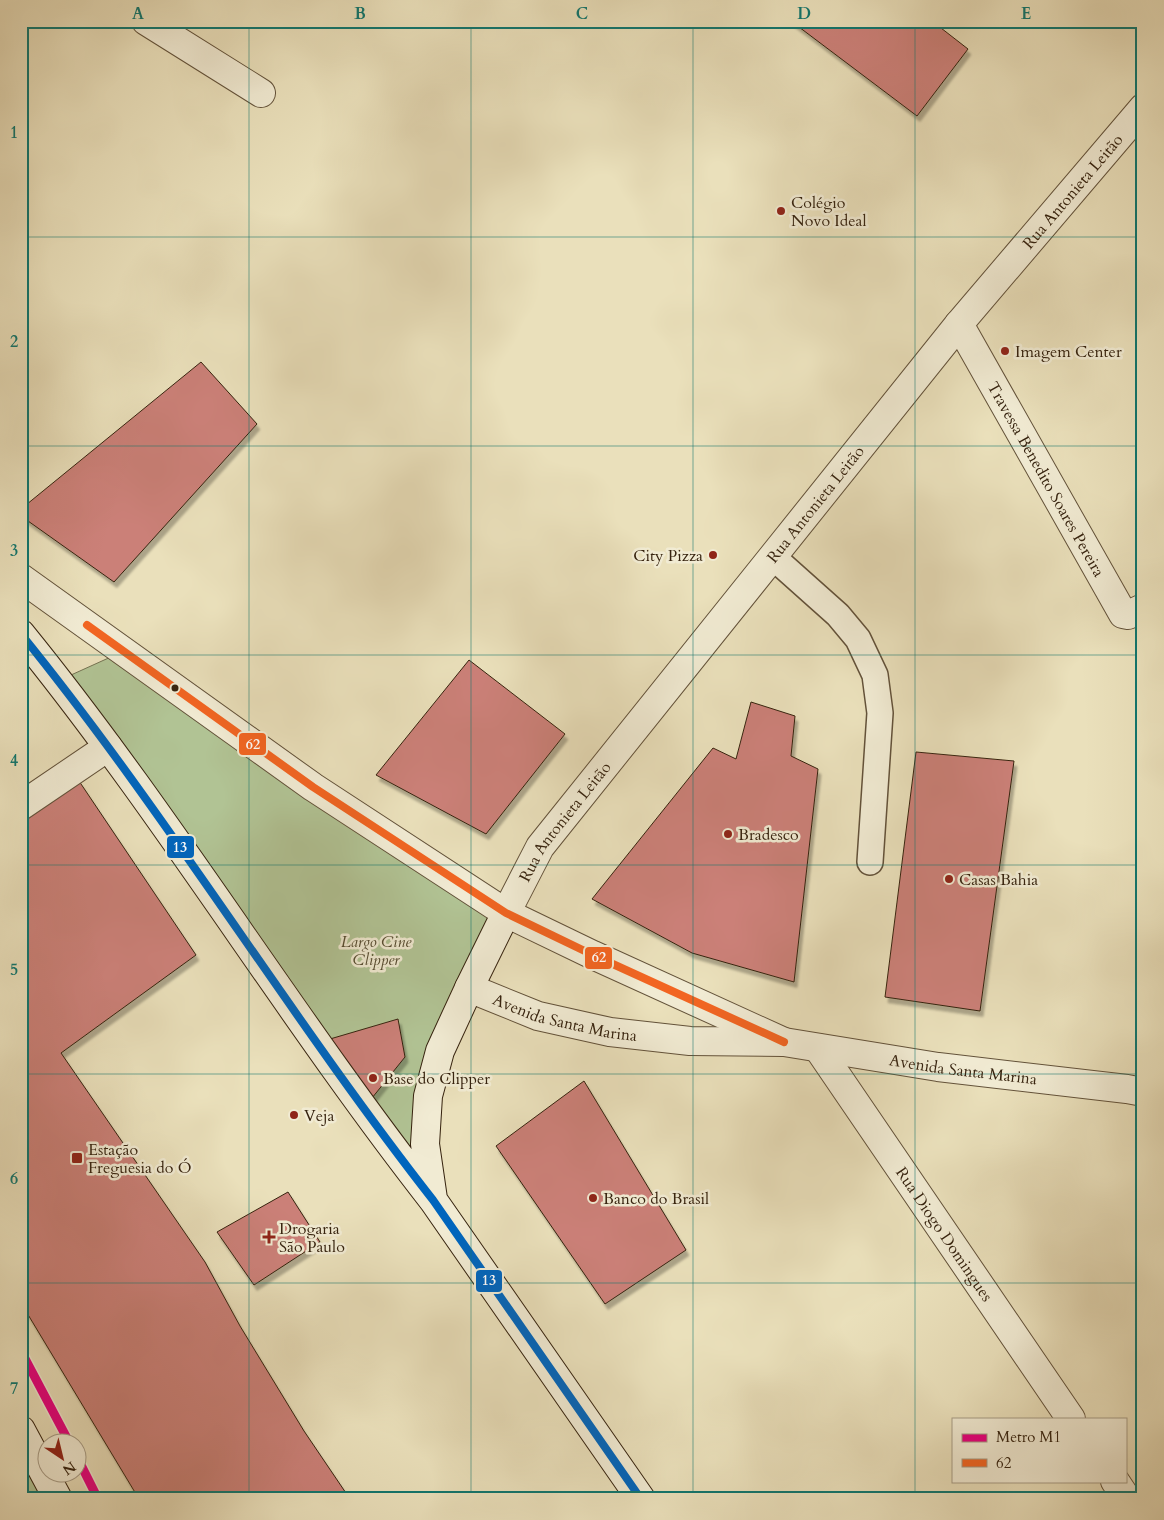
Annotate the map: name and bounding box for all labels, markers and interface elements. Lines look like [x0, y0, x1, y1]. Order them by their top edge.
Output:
text: A [132, 3, 144, 25]
text: B [354, 3, 366, 25]
text: C [576, 3, 588, 25]
text: D [797, 3, 811, 25]
text: E [1021, 3, 1031, 25]
text: 1 [10, 122, 18, 144]
street label: Rua Antonieta Leitão [1018, 129, 1128, 254]
place label: Colégio Novo Ideal [791, 192, 867, 232]
marker: Colégio Novo Ideal [775, 205, 787, 217]
text: 2 [10, 331, 18, 353]
place label: Imagem Center [1015, 341, 1122, 363]
marker: Imagem Center [999, 345, 1011, 357]
street label: Travessa Benedito Soares Pereira [982, 378, 1110, 581]
street label: Rua Antonieta Leitão [762, 441, 870, 568]
text: 3 [10, 540, 18, 562]
place label: City Pizza [633, 545, 703, 567]
marker: City Pizza [707, 549, 719, 561]
unlabelled marker [170, 683, 180, 693]
line badge: 62 [238, 732, 267, 756]
text: 62 [246, 735, 260, 754]
text: 4 [10, 750, 18, 772]
street label: Rua Antonieta Leitão [514, 757, 617, 886]
place label: Bradesco [738, 824, 799, 846]
marker: Bradesco [722, 828, 734, 840]
line badge: 13 [166, 835, 195, 859]
text: 13 [173, 838, 187, 857]
place label: Casas Bahia [959, 869, 1038, 891]
marker: Casas Bahia [943, 873, 955, 885]
park label: Largo Cine Clipper [341, 931, 412, 971]
line badge: 62 [584, 946, 613, 970]
text: 62 [592, 948, 606, 967]
text: 5 [10, 959, 18, 981]
street label: Avenida Santa Marina [489, 989, 638, 1047]
street label: Avenida Santa Marina [888, 1049, 1038, 1090]
place label: Base do Clipper [383, 1068, 490, 1090]
marker: Base do Clipper [367, 1072, 379, 1084]
place label: Veja [304, 1105, 335, 1127]
marker: Veja [288, 1109, 300, 1121]
place label: Estação Freguesia do Ó [88, 1139, 191, 1179]
marker: Estação Freguesia do Ó [70, 1151, 84, 1165]
street label: Rua Diogo Domingues [890, 1163, 998, 1306]
text: 6 [10, 1168, 18, 1190]
place label: Banco do Brasil [603, 1188, 709, 1210]
marker: Banco do Brasil [587, 1192, 599, 1204]
place label: Drogaria São Paulo [279, 1218, 345, 1258]
marker: Drogaria São Paulo [263, 1231, 275, 1243]
line badge: 13 [475, 1269, 503, 1293]
text: 13 [482, 1271, 496, 1290]
text: 7 [10, 1378, 18, 1400]
legend [952, 1418, 1126, 1482]
text: Metro M1 [996, 1427, 1061, 1447]
north arrow [38, 1432, 88, 1482]
text: 62 [996, 1453, 1012, 1473]
text: N [59, 1457, 80, 1480]

